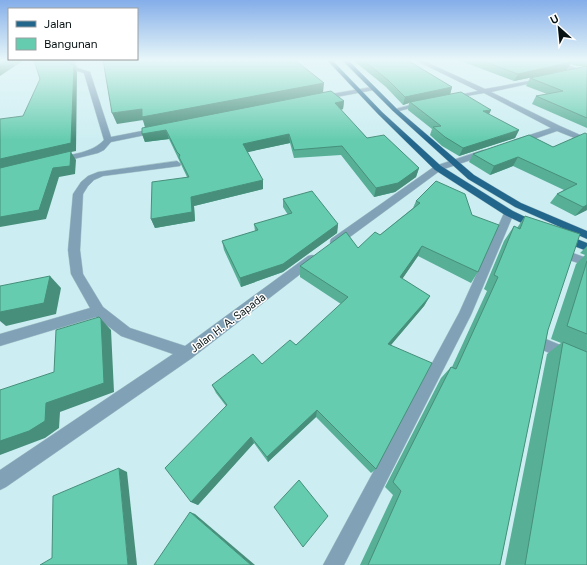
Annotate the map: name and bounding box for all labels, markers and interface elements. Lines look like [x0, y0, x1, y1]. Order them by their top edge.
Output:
legend [8, 8, 138, 60]
north arrow [539, 8, 579, 48]
text: U [548, 12, 561, 27]
text: Jalan [44, 17, 72, 31]
text: Bangunan [44, 37, 98, 51]
street label: Jalan H. A. Sapada [188, 291, 268, 355]

